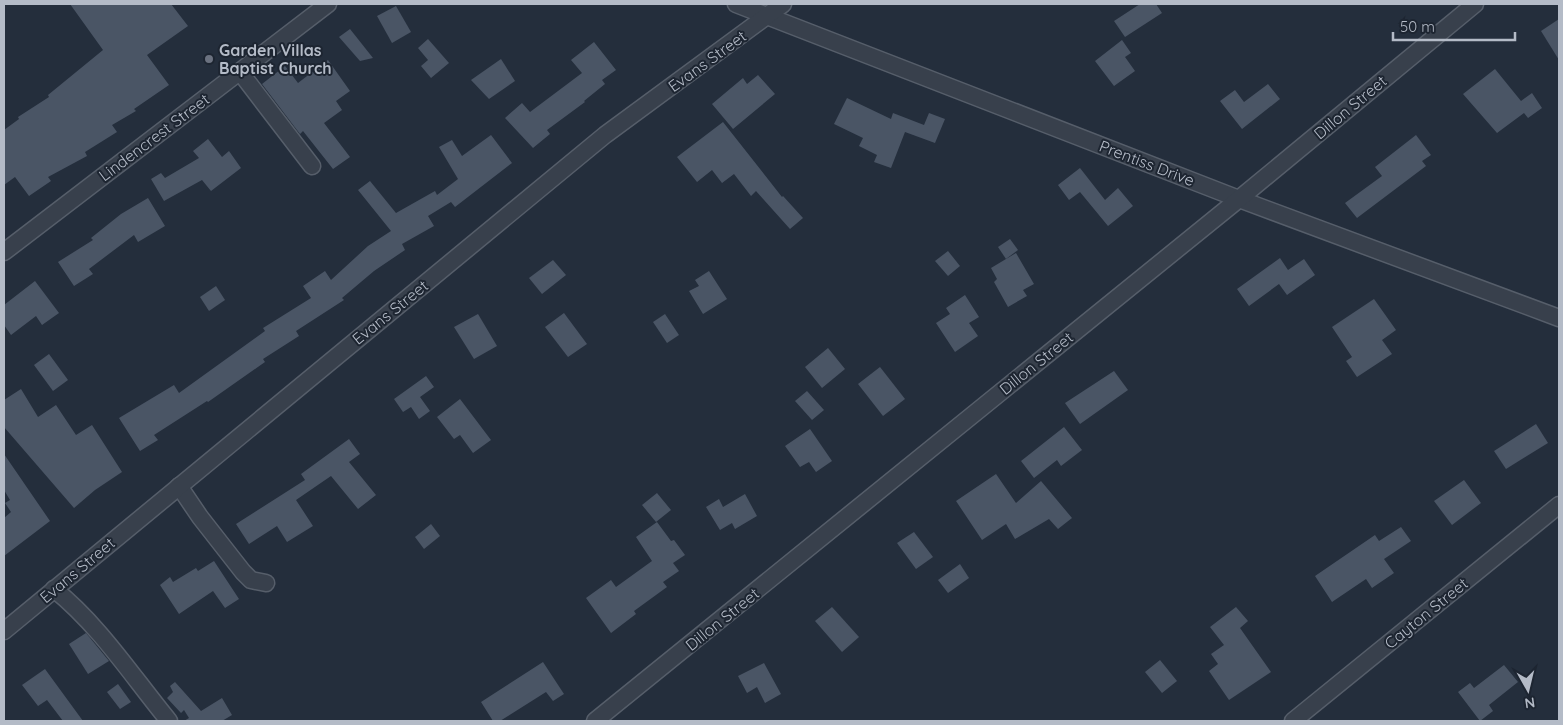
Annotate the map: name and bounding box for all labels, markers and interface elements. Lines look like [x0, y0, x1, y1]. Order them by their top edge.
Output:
scale bar [1393, 10, 1516, 42]
text: 50 m [1400, 17, 1435, 36]
street label: Evans Street [664, 26, 750, 96]
place label: Garden Villas Baptist Church [219, 40, 332, 78]
marker: Garden Villas Baptist Church [203, 53, 215, 65]
street label: Dillon Street [1309, 71, 1391, 143]
street label: Lindencrest Street [95, 89, 213, 185]
street label: Prentiss Drive [1097, 136, 1197, 190]
street label: Evans Street [348, 275, 432, 349]
street label: Dillon Street [995, 327, 1077, 399]
street label: Evans Street [35, 533, 119, 607]
street label: Cayton Street [1380, 573, 1472, 653]
street label: Dillon Street [681, 583, 763, 655]
north arrow [1503, 665, 1553, 715]
text: N [1523, 693, 1536, 713]

